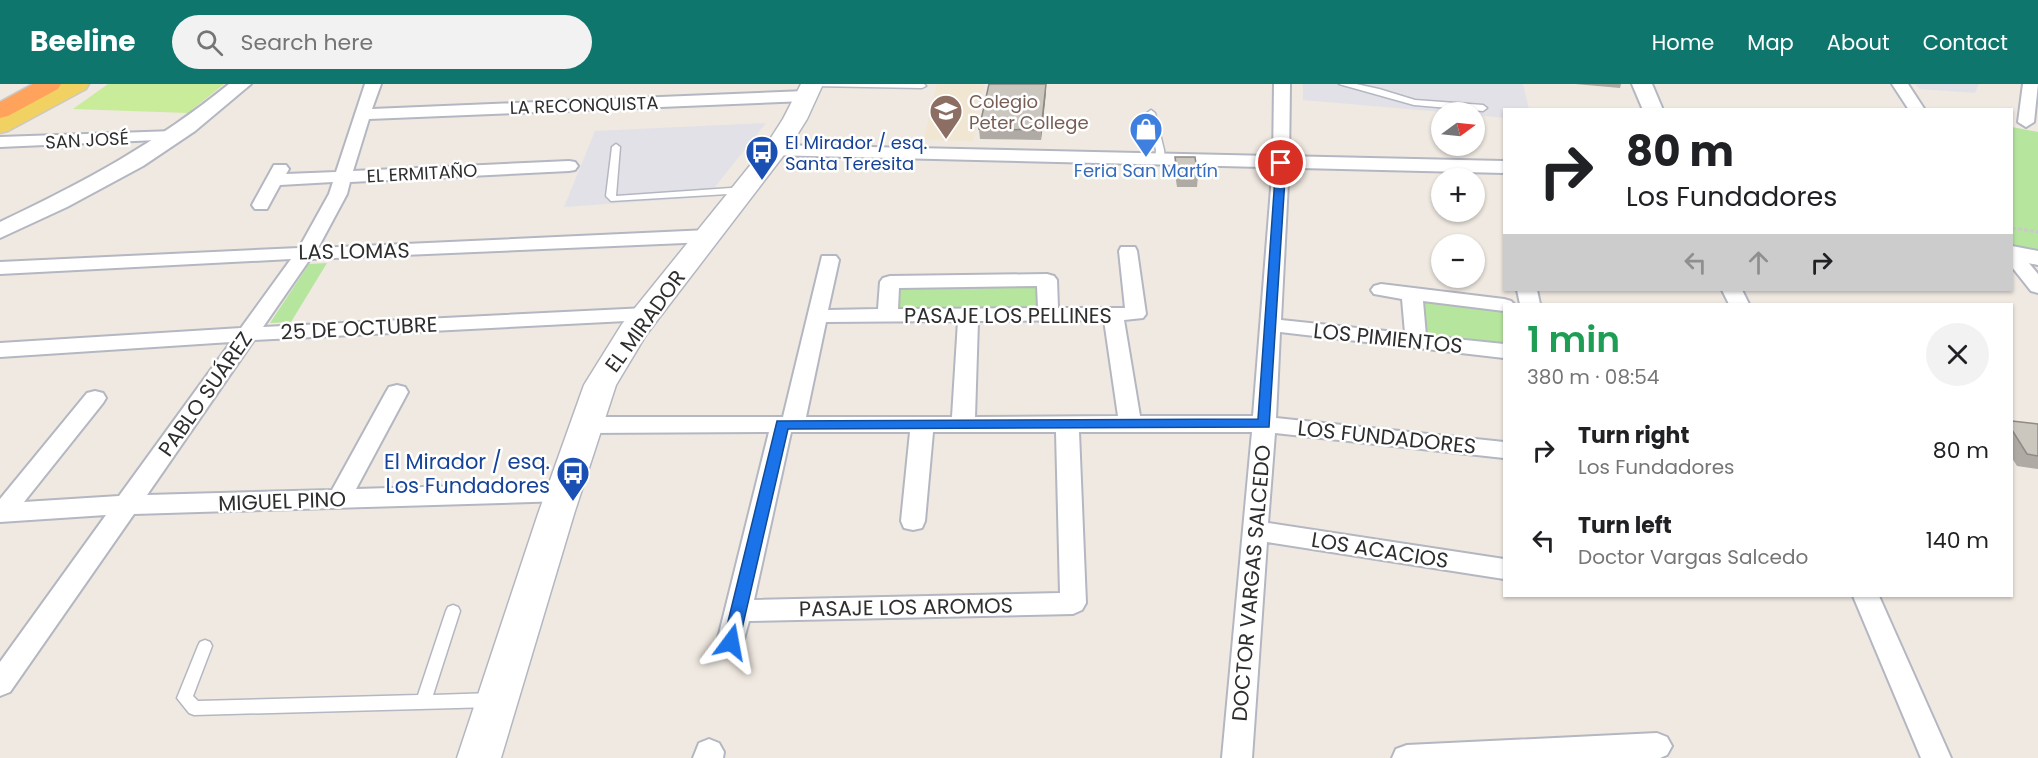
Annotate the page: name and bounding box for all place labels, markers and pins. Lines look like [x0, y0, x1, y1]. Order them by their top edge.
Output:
place label: Colegio Peter College [969, 89, 1089, 135]
school or university icon: Colegio Peter College [928, 93, 964, 140]
shop icon: Feria San Martín [1128, 111, 1164, 158]
place label: El Mirador / esq. Santa Teresita [785, 130, 927, 176]
bus stop icon: El Mirador / esq. Santa Teresita [744, 134, 780, 181]
pin [1255, 137, 1306, 188]
place label: Feria San Martín [1074, 158, 1218, 183]
place label: El Mirador / esq. Los Fundadores [384, 447, 550, 500]
bus stop icon: El Mirador / esq. Los Fundadores [555, 455, 591, 502]

